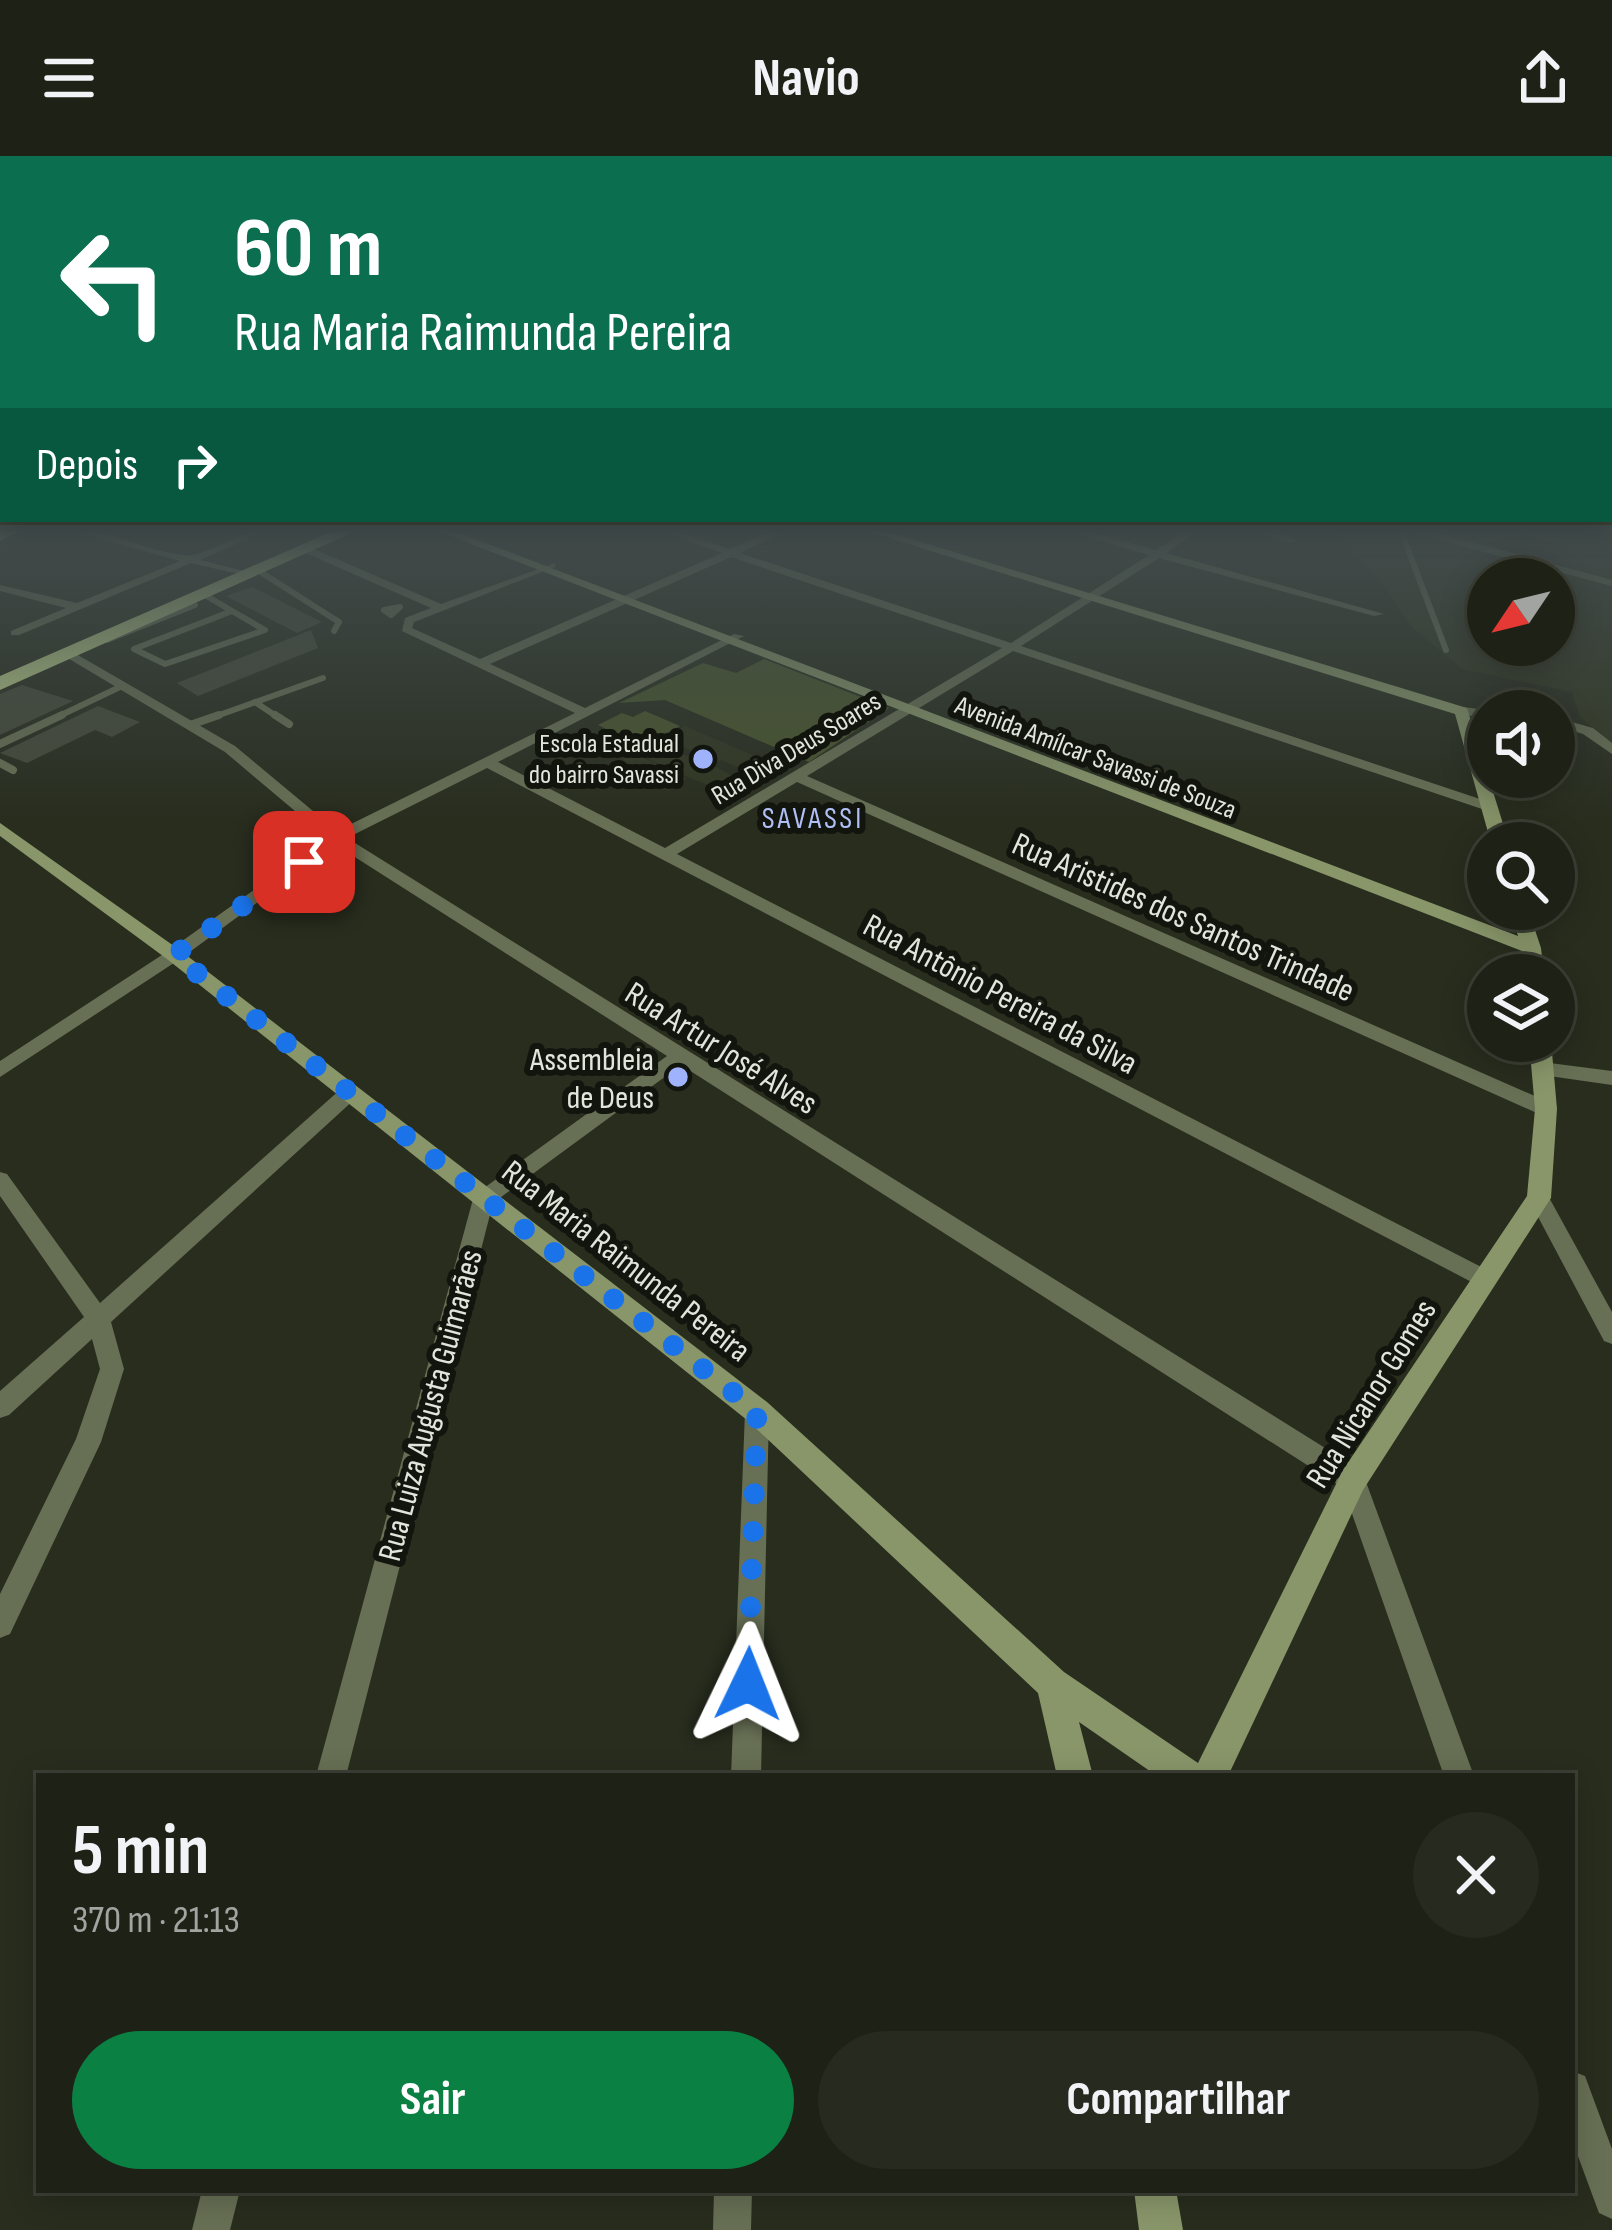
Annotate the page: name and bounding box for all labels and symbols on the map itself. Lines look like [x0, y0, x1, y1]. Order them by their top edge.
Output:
north arrow [1467, 558, 1575, 666]
street label: Rua Diva Deus Soares [706, 686, 887, 812]
street label: Avenida Amílcar Savassi de Souza [950, 689, 1241, 826]
place label: Escola Estadual do bairro Savassi [529, 728, 679, 791]
marker: Escola Estadual do bairro Savassi [690, 746, 716, 772]
district label: SAVASSI [762, 801, 864, 837]
pin [253, 811, 355, 913]
street label: Rua Aristides dos Santos Trindade [1006, 824, 1360, 1011]
street label: Rua Antônio Pereira da Silva [856, 906, 1144, 1084]
street label: Rua Artur José Alves [617, 974, 825, 1124]
place label: Assembleia de Deus [529, 1040, 654, 1118]
marker: Assembleia de Deus [665, 1064, 691, 1090]
street label: Rua Maria Raimunda Pereira [493, 1152, 758, 1371]
street label: Rua Luiza Augusta Guimarães [370, 1245, 492, 1566]
street label: Rua Nicanor Gomes [1298, 1293, 1445, 1496]
position arrow [685, 1621, 811, 1747]

